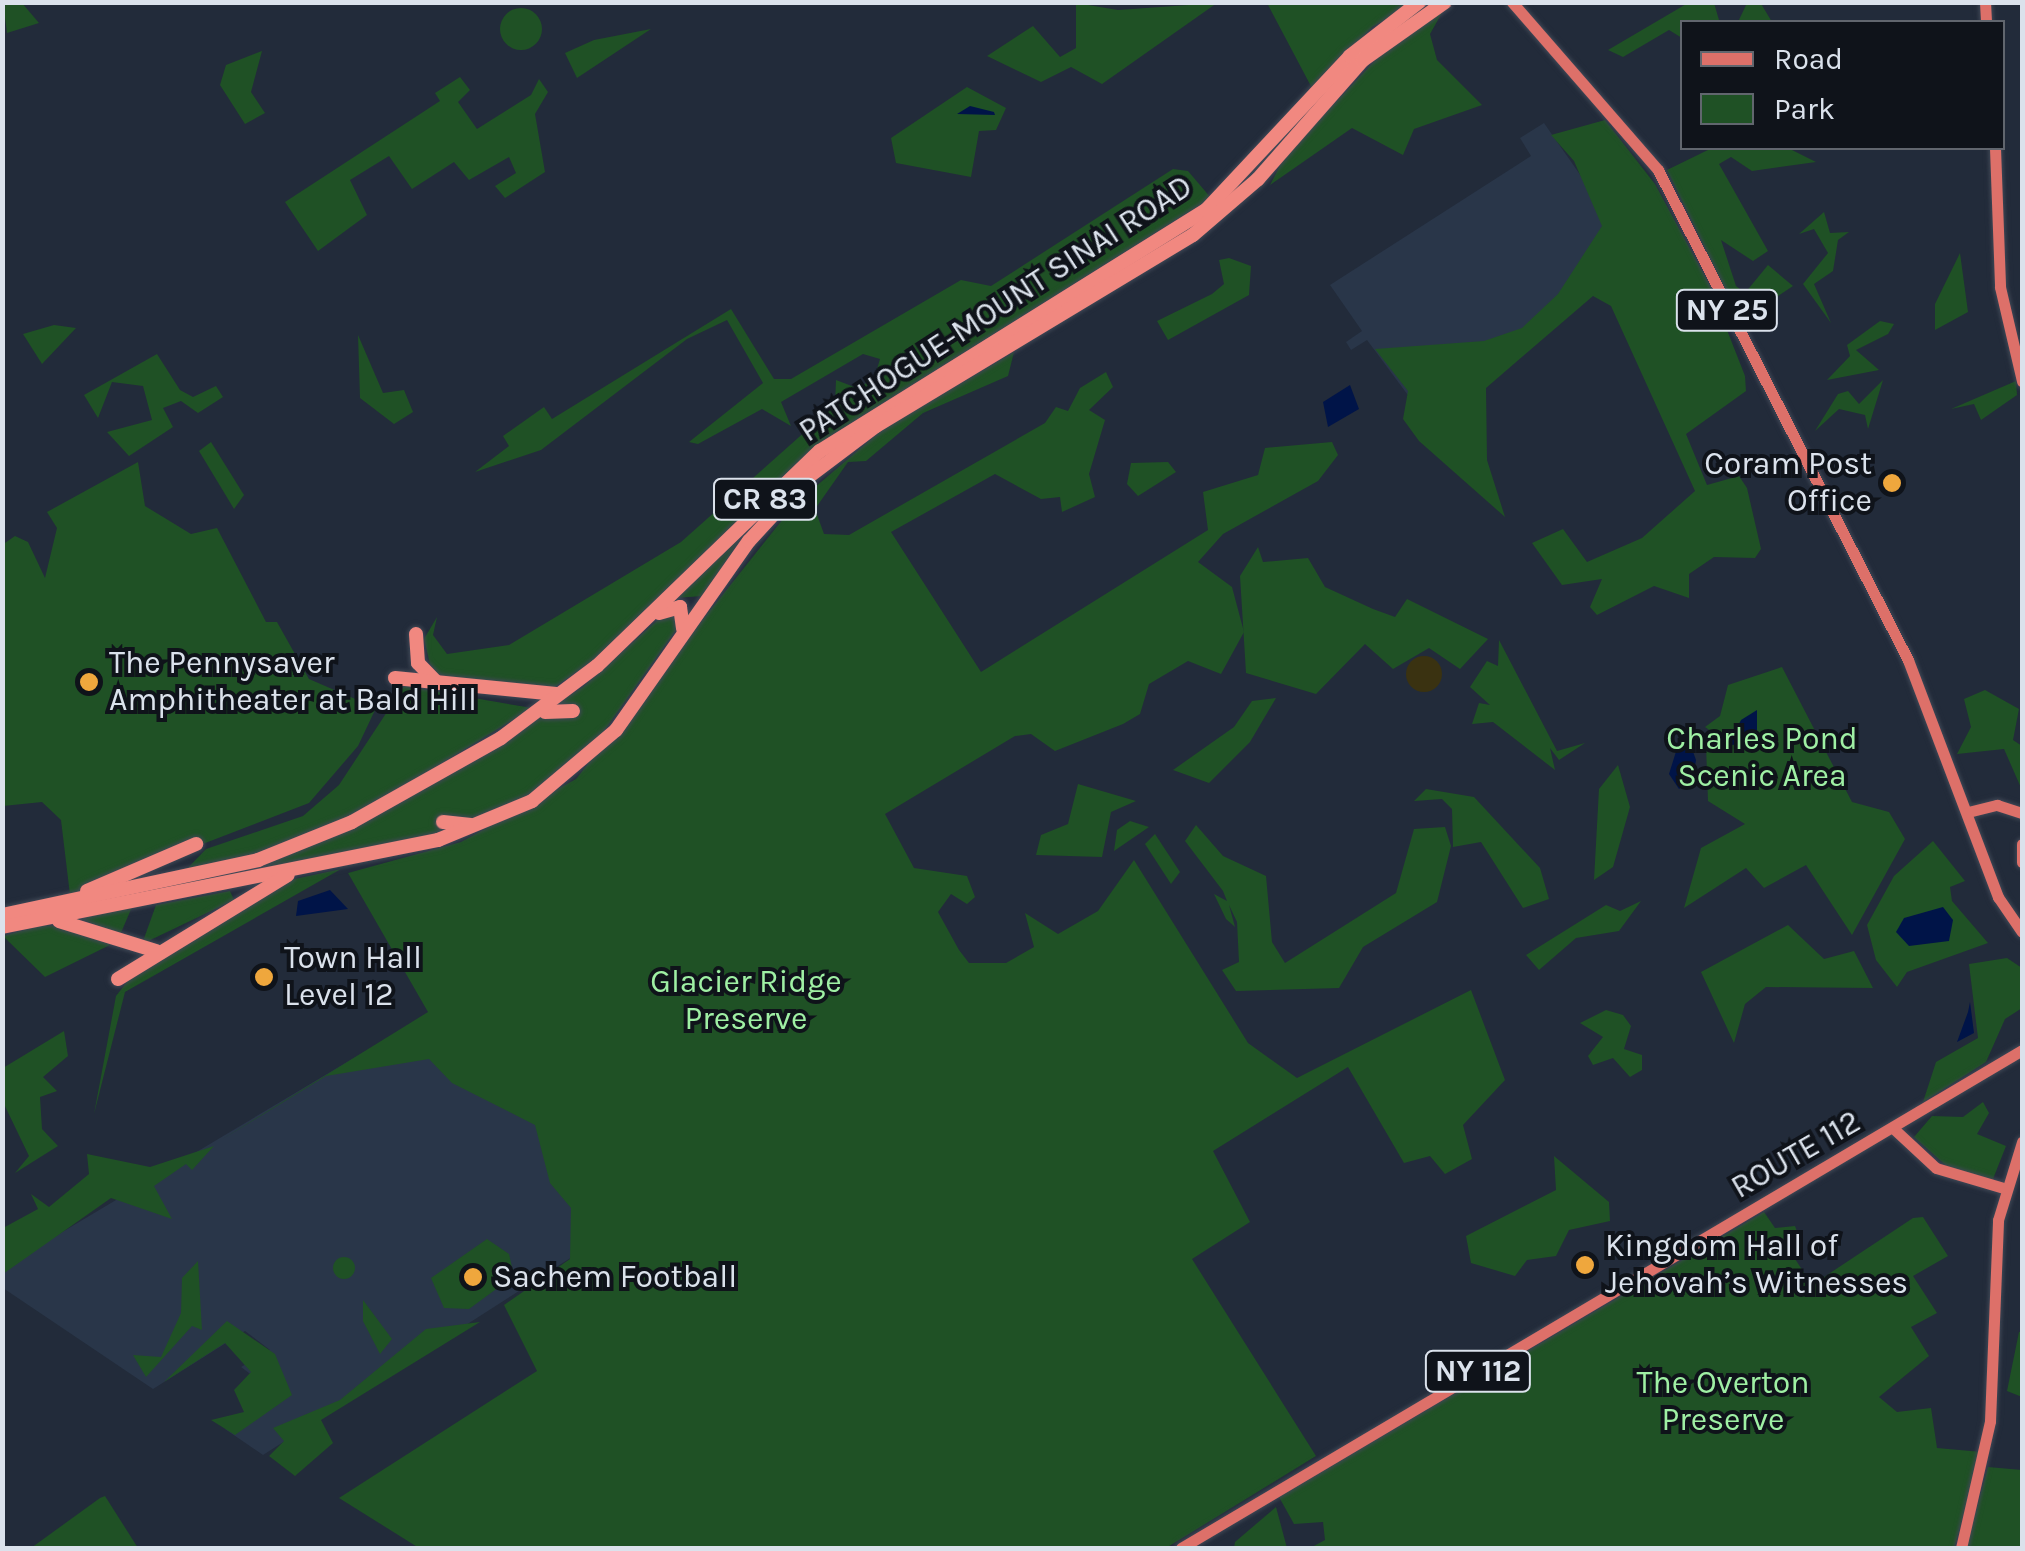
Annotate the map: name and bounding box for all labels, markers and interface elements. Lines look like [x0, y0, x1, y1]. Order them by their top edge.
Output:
legend [1680, 20, 2005, 150]
text: Road [1774, 41, 1843, 77]
text: Park [1774, 91, 1835, 127]
street label: PATCHOGUE-MOUNT SINAI ROAD [792, 167, 1200, 451]
road number: NY 25 [1674, 285, 1780, 335]
place label: Coram Post Office [1704, 446, 1872, 521]
marker: Coram Post Office [1881, 472, 1903, 494]
road number: CR 83 [712, 474, 818, 524]
place label: The Pennysaver Amphitheater at Bald Hill [109, 645, 477, 720]
marker: The Pennysaver Amphitheater at Bald Hill [78, 671, 100, 693]
park label: Charles Pond Scenic Area [1666, 721, 1858, 796]
place label: Town Hall Level 12 [284, 940, 422, 1015]
park label: Glacier Ridge Preserve [650, 964, 842, 1039]
marker: Town Hall Level 12 [253, 966, 275, 988]
street label: ROUTE 112 [1725, 1103, 1867, 1207]
place label: Kingdom Hall of Jehovah’s Witnesses [1605, 1228, 1908, 1303]
marker: Kingdom Hall of Jehovah’s Witnesses [1574, 1254, 1596, 1276]
place label: Sachem Football [493, 1258, 737, 1296]
marker: Sachem Football [462, 1266, 484, 1288]
road number: NY 112 [1423, 1346, 1533, 1396]
park label: The Overton Preserve [1637, 1365, 1809, 1440]

